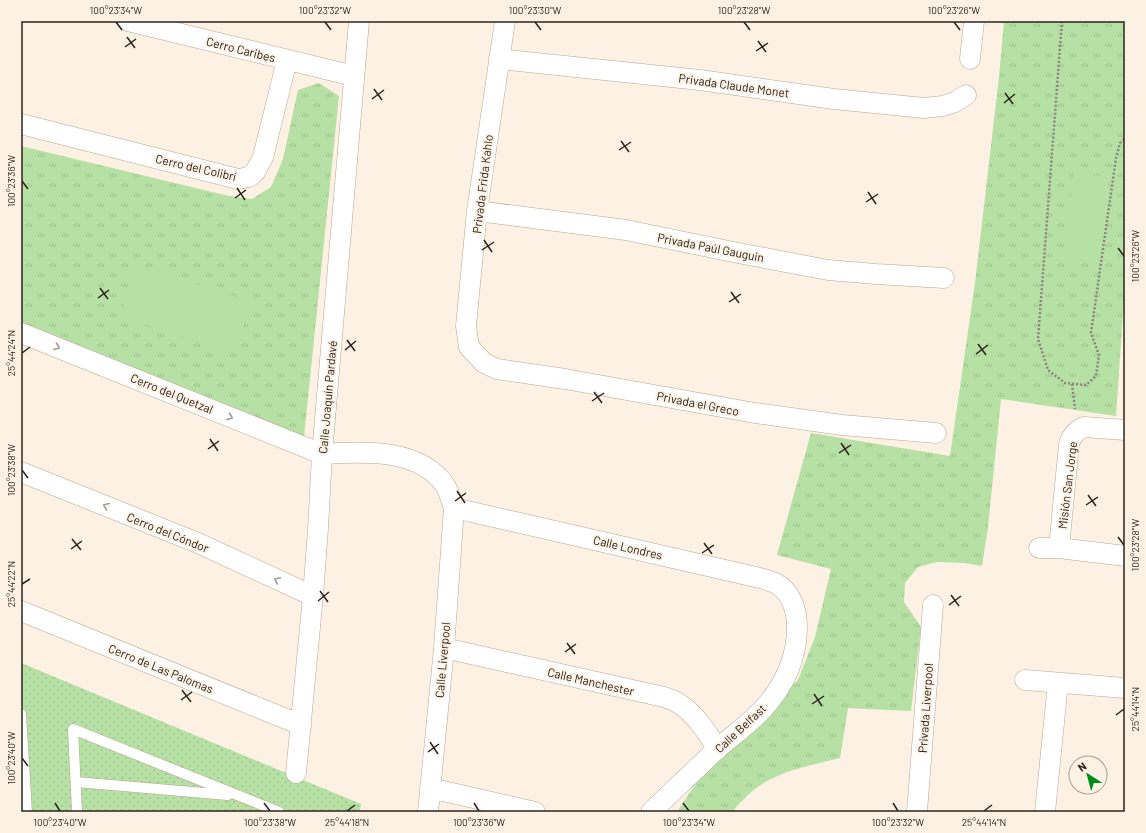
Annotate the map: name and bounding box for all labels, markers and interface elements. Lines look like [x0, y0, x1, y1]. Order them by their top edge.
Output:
text: 100°23'34"W [90, 4, 142, 16]
text: 100°23'32"W [299, 4, 351, 16]
text: 100°23'30"W [509, 4, 562, 16]
text: 100°23'28"W [718, 4, 770, 16]
text: 100°23'26"W [928, 4, 980, 16]
street label: Cerro Caribes [205, 34, 277, 64]
street label: Privada Claude Monet [678, 70, 790, 100]
street label: Privada Frida Kahlo [469, 134, 495, 234]
street label: Cerro del Colibrí [154, 151, 238, 183]
text: 100°23'36"W [5, 155, 17, 207]
street label: Privada Paúl Gauguin [656, 230, 766, 264]
text: 100°23'26"W [1129, 230, 1141, 282]
text: 25°44'24"N [5, 330, 17, 376]
street label: Calle Joaquín Pardavé [315, 340, 339, 454]
one-way arrow [54, 343, 61, 351]
street label: Cerro del Quetzal [129, 370, 215, 416]
street label: Privada el Greco [656, 388, 740, 418]
one-way arrow [226, 412, 233, 420]
street label: Misión San Jorge [1055, 440, 1079, 530]
text: 100°23'38"W [5, 444, 17, 496]
one-way arrow [103, 503, 110, 511]
street label: Cerro del Cóndor [125, 509, 212, 555]
text: 100°23'28"W [1129, 519, 1141, 571]
street label: Calle Londres [592, 532, 664, 562]
text: 25°44'22"N [5, 561, 17, 607]
one-way arrow [274, 576, 281, 584]
street label: Calle Liverpool [432, 621, 452, 699]
street label: Cerro de Las Palomas [106, 641, 216, 696]
street label: Privada Liverpool [915, 663, 935, 753]
street label: Calle Manchester [546, 664, 636, 698]
text: 25°44'14"N [1129, 687, 1141, 731]
street label: Calle Belfast [712, 701, 768, 755]
text: 100°23'40"W [5, 731, 17, 784]
north arrow [1068, 755, 1108, 795]
text: N [1075, 759, 1089, 774]
text: 100°23'40"W [34, 816, 87, 828]
text: 100°23'38"W [244, 816, 296, 828]
text: 25°44'18"N [325, 816, 369, 828]
text: 100°23'36"W [453, 816, 505, 828]
text: 100°23'34"W [663, 816, 715, 828]
text: 100°23'32"W [872, 816, 924, 828]
text: 25°44'14"N [962, 816, 1006, 828]

